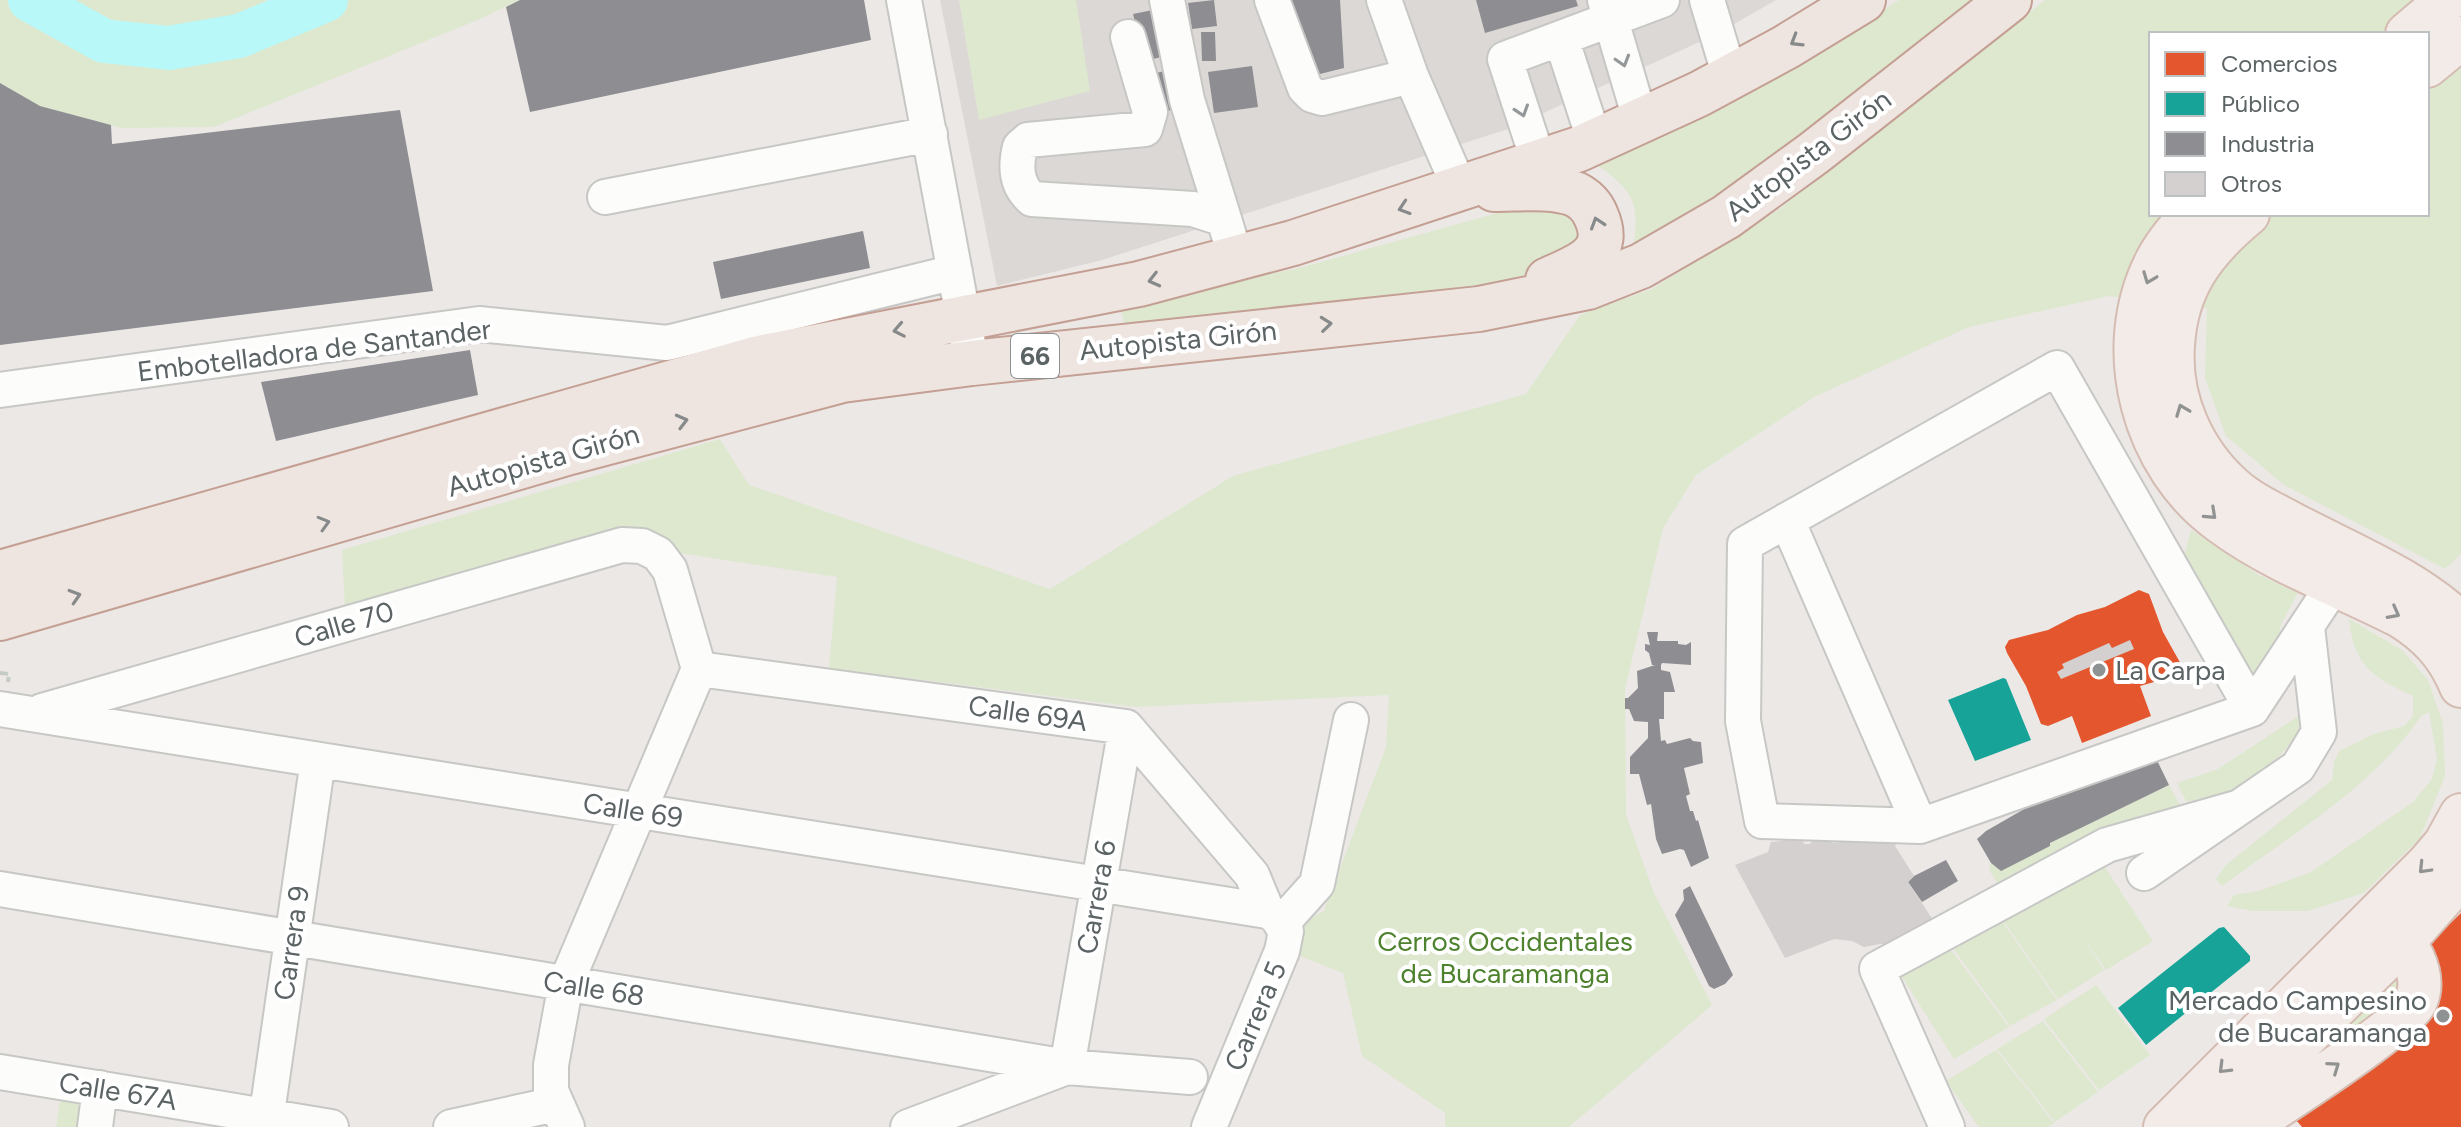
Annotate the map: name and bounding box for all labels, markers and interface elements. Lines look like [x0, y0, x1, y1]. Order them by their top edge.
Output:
one-way arrow [1790, 31, 1805, 46]
legend [2149, 32, 2429, 216]
text: Comercios [2221, 49, 2338, 78]
one-way arrow [1614, 53, 1630, 67]
street label: Autopista Girón [1719, 82, 1897, 228]
text: Público [2221, 89, 2300, 118]
one-way arrow [1513, 104, 1529, 118]
text: Industria [2221, 129, 2315, 158]
text: Otros [2221, 169, 2282, 198]
one-way arrow [1397, 198, 1411, 214]
one-way arrow [1590, 217, 1606, 230]
one-way arrow [2142, 270, 2159, 284]
one-way arrow [1148, 271, 1162, 288]
street label: Embotelladora de Santander [135, 311, 493, 389]
street label: Autopista Girón [1078, 313, 1278, 367]
one-way arrow [1320, 316, 1333, 333]
one-way arrow [892, 321, 906, 338]
road number: 66 [1011, 334, 1059, 378]
one-way arrow [2175, 404, 2192, 418]
one-way arrow [675, 414, 689, 430]
street label: Autopista Girón [443, 416, 643, 504]
one-way arrow [2202, 504, 2217, 518]
one-way arrow [317, 516, 331, 532]
one-way arrow [67, 589, 81, 605]
street label: Calle 70 [290, 594, 398, 654]
one-way arrow [2385, 603, 2400, 619]
place label: La Carpa [2115, 653, 2226, 687]
marker: La Carpa [2090, 661, 2108, 679]
street label: Calle 69A [966, 688, 1090, 738]
street label: Calle 69 [581, 785, 685, 835]
street label: Carrera 6 [1069, 837, 1123, 957]
one-way arrow [2418, 859, 2433, 873]
street label: Carrera 9 [266, 884, 316, 1002]
park label: Cerros Occidentales de Bucaramanga [1377, 924, 1633, 990]
street label: Carrera 5 [1217, 956, 1293, 1076]
street label: Calle 68 [541, 963, 647, 1013]
place label: Mercado Campesino de Bucaramanga [2168, 983, 2427, 1049]
marker: Mercado Campesino de Bucaramanga [2434, 1007, 2452, 1025]
one-way arrow [2219, 1059, 2233, 1073]
one-way arrow [2325, 1062, 2339, 1077]
street label: Calle 67A [57, 1065, 179, 1117]

